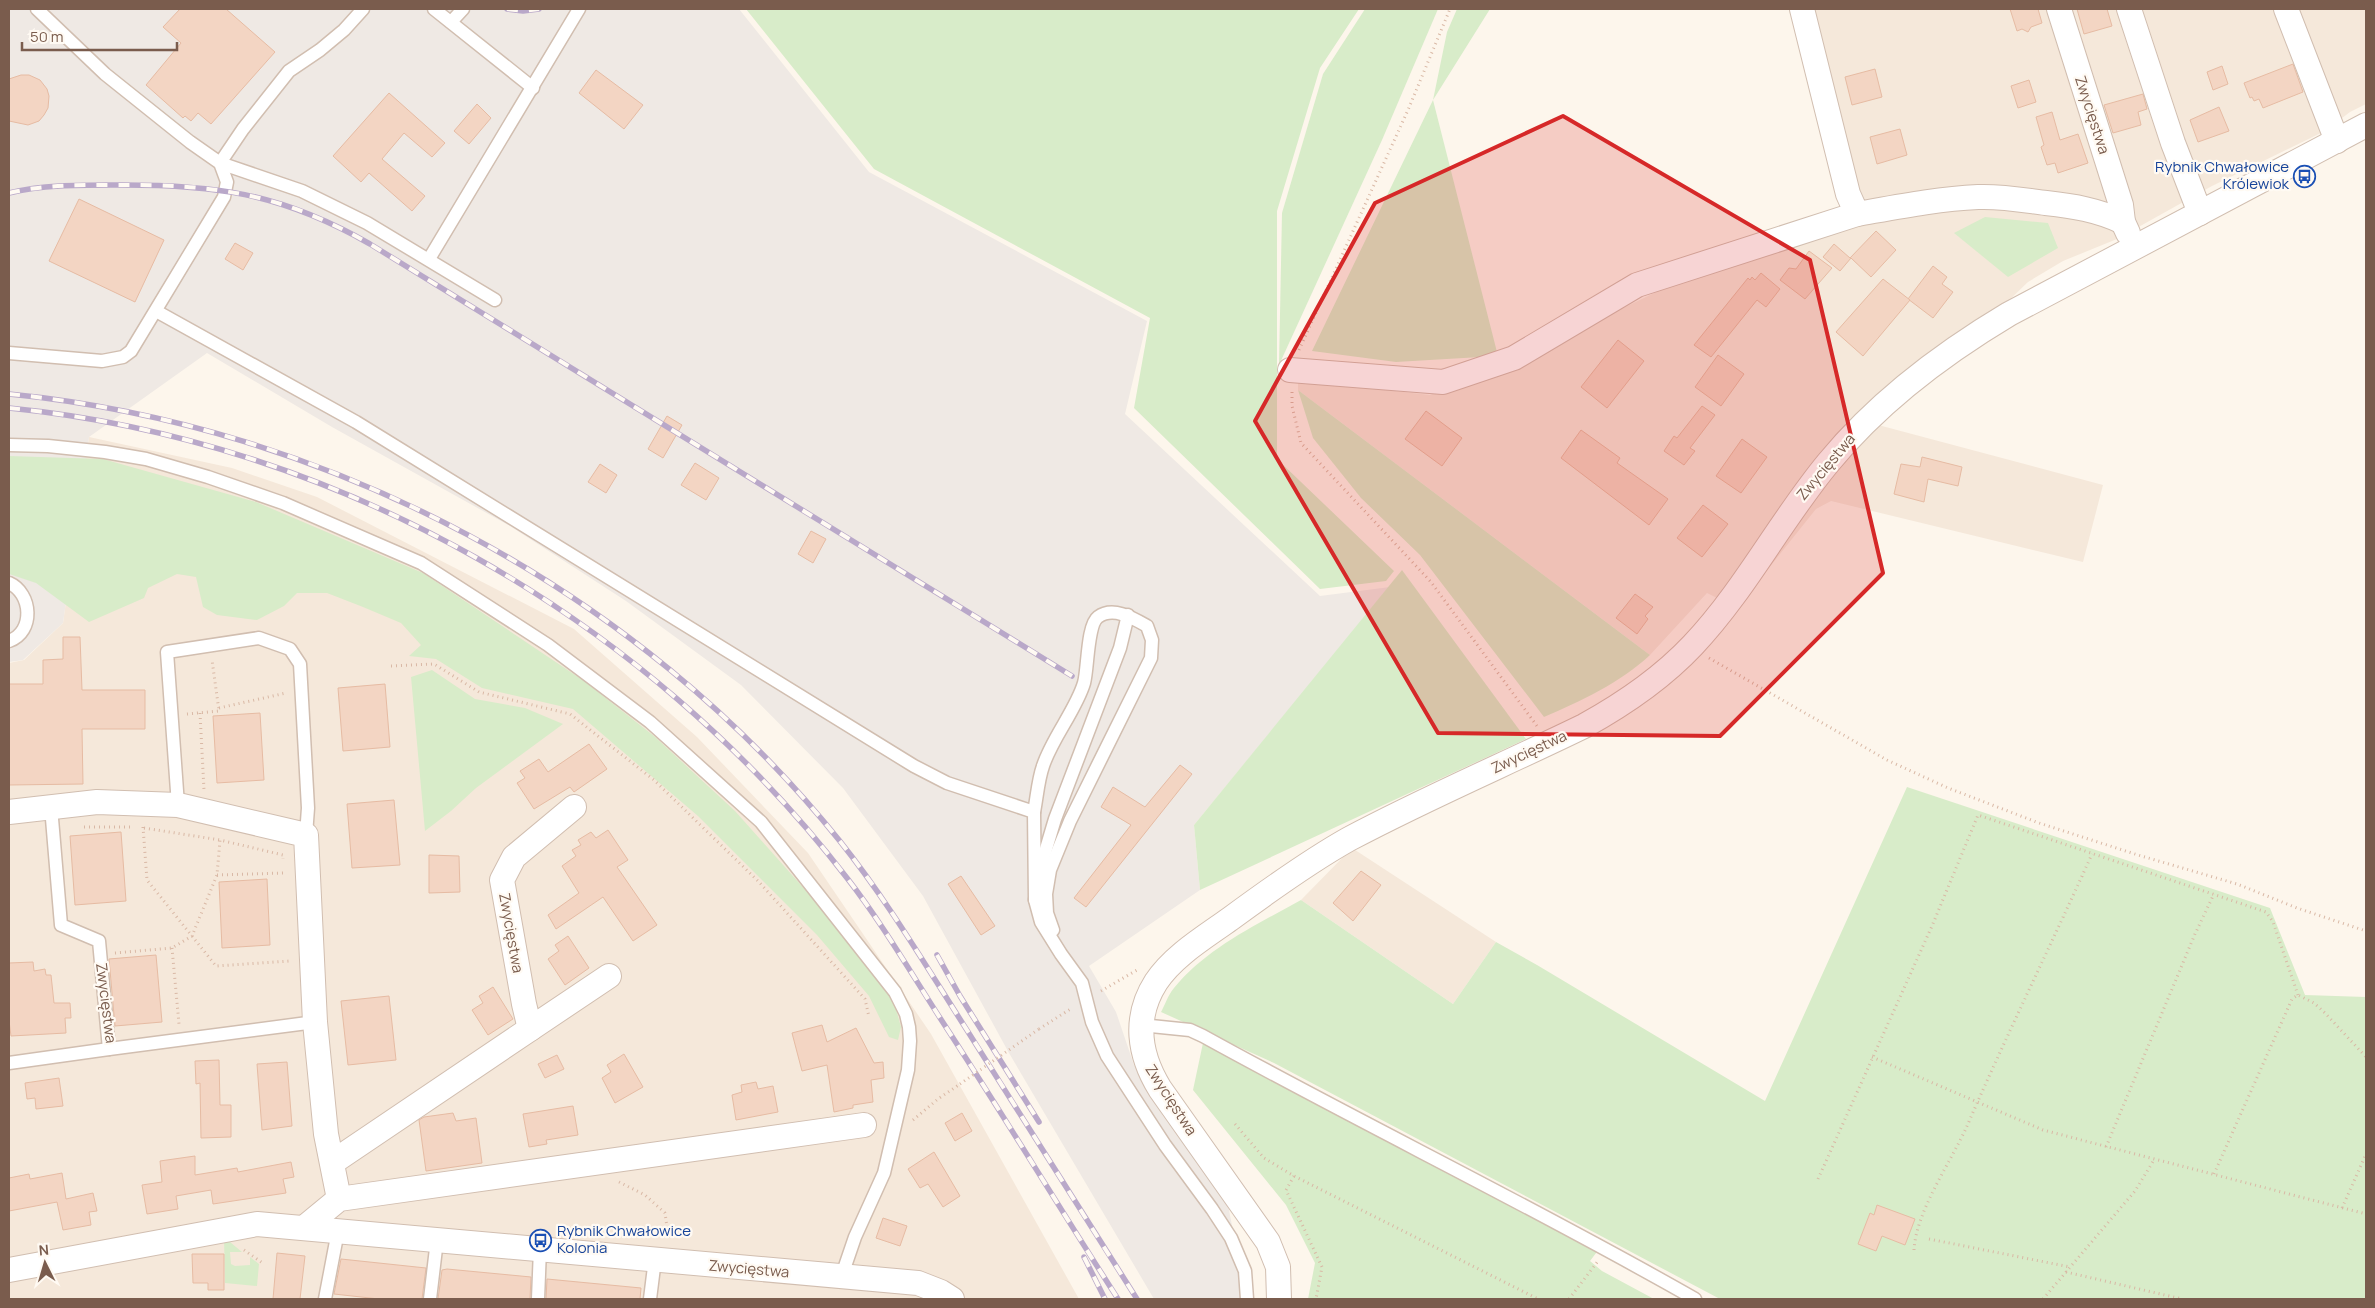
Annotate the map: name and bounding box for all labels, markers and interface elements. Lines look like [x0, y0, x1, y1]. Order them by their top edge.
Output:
scale bar [22, 20, 178, 52]
text: 50 m [30, 26, 64, 47]
street label: Zwycięstwa [2070, 73, 2115, 157]
place label: Rybnik Chwałowice Królewiok [2155, 156, 2290, 194]
bus stop icon: Rybnik Chwałowice Królewiok [2293, 164, 2317, 188]
street label: Zwycięstwa [1792, 429, 1860, 504]
street label: Zwycięstwa [1488, 725, 1570, 778]
street label: Zwycięstwa [494, 891, 529, 975]
street label: Zwycięstwa [91, 961, 122, 1044]
street label: Zwycięstwa [1141, 1060, 1202, 1139]
place label: Rybnik Chwałowice Kolonia [557, 1220, 691, 1258]
bus stop icon: Rybnik Chwałowice Kolonia [529, 1228, 553, 1252]
north arrow [20, 1238, 70, 1288]
text: N [38, 1240, 50, 1259]
street label: Zwycięstwa [708, 1255, 790, 1282]

